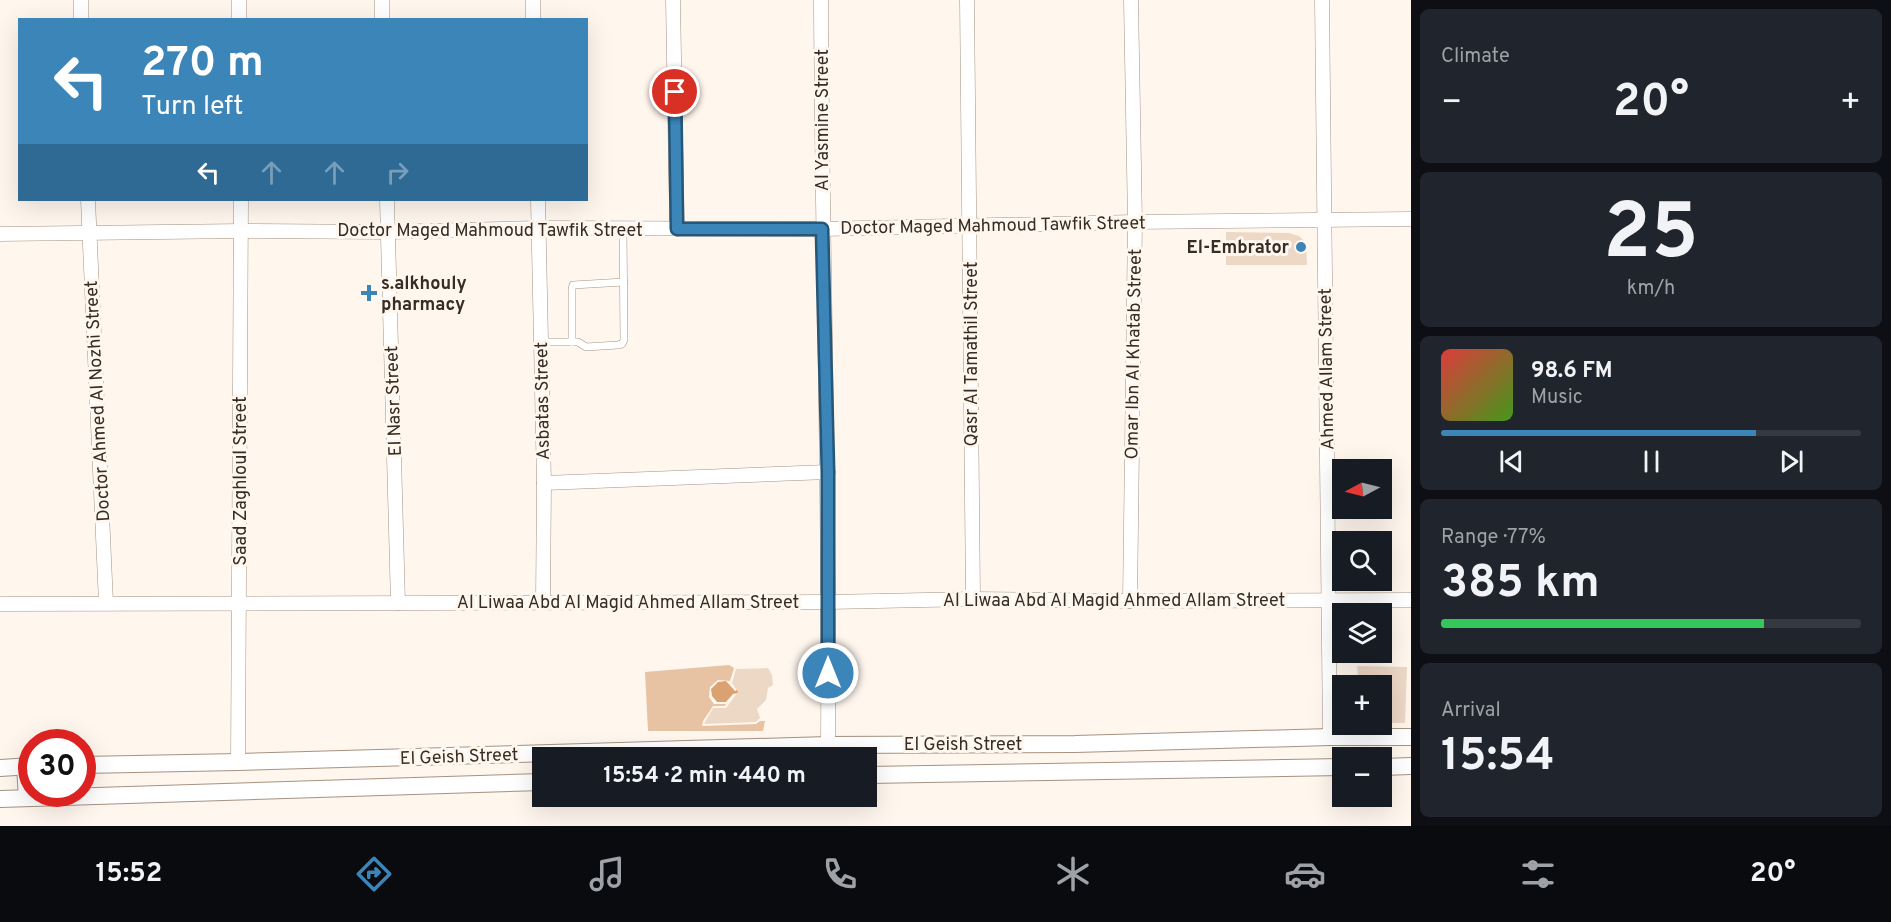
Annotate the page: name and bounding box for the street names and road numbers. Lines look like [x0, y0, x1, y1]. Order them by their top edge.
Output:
street label: Al Yasmine Street [812, 49, 835, 191]
street label: Doctor Maged Mahmoud Tawfik Street [840, 212, 1146, 241]
street label: Doctor Maged Mahmoud Tawfik Street [337, 220, 643, 243]
street label: Omar Ibn Al Khatab Street [1121, 248, 1148, 460]
street label: Qasr Al Tamathil Street [961, 262, 984, 446]
street label: Doctor Ahmed Al Nozhi Street [81, 280, 116, 522]
street label: Ahmed Allam Street [1315, 288, 1340, 450]
street label: Asbatas Street [531, 342, 556, 460]
street label: El Nasr Street [381, 345, 408, 457]
street label: Saad Zaghloul Street [230, 396, 253, 566]
street label: Al Liwaa Abd Al Magid Ahmed Allam Street [943, 590, 1285, 613]
street label: Al Liwaa Abd Al Magid Ahmed Allam Street [457, 592, 799, 615]
street label: El Geish Street [904, 734, 1022, 757]
street label: El Geish Street [399, 744, 519, 771]

